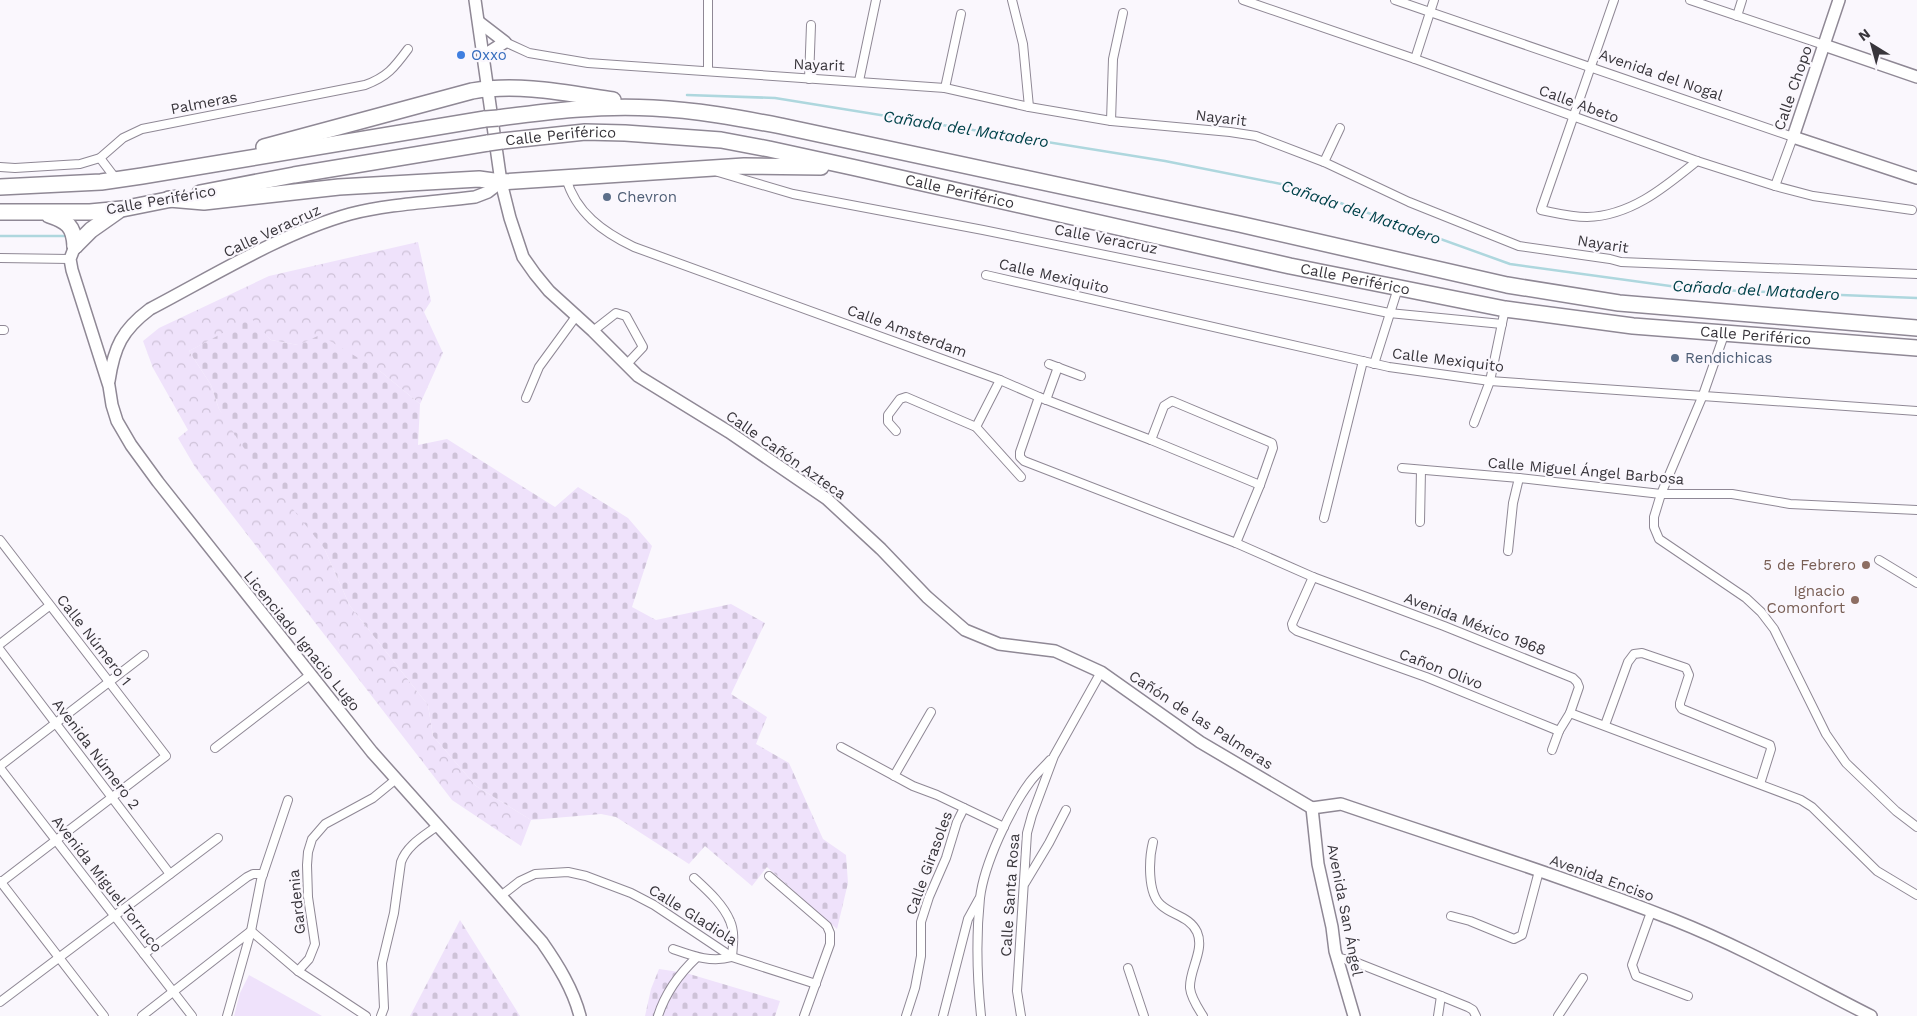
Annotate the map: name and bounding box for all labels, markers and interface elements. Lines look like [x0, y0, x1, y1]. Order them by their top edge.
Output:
north arrow [1847, 20, 1897, 70]
text: N [1855, 25, 1873, 44]
street label: Calle Chopo [1770, 43, 1816, 133]
street label: Avenida del Nogal [1597, 45, 1726, 105]
place label: Oxxo [471, 46, 507, 64]
marker: Oxxo [455, 49, 467, 61]
street label: Nayarit [793, 55, 846, 75]
street label: Calle Abeto [1536, 81, 1622, 127]
street label: Palmeras [169, 88, 239, 118]
street label: Nayarit [1194, 106, 1248, 130]
water label: Cañada del Matadero [882, 107, 1050, 151]
street label: Calle Periférico [504, 123, 616, 150]
street label: Calle Periférico [903, 170, 1016, 212]
water label: Cañada del Matadero [1279, 176, 1443, 248]
street label: Calle Periférico [105, 181, 217, 219]
place label: Chevron [617, 188, 677, 206]
marker: Chevron [601, 191, 613, 203]
street label: Calle Veracruz [221, 201, 323, 261]
street label: Calle Veracruz [1053, 220, 1159, 258]
street label: Nayarit [1576, 231, 1630, 257]
street label: Calle Mexiquito [997, 255, 1111, 297]
street label: Calle Periférico [1299, 259, 1412, 299]
water label: Cañada del Matadero [1672, 276, 1840, 304]
street label: Calle Amsterdam [845, 301, 969, 361]
street label: Calle Periférico [1699, 322, 1812, 349]
street label: Calle Mexiquito [1391, 344, 1505, 376]
place label: Rendichicas [1685, 349, 1773, 367]
marker: Rendichicas [1669, 352, 1681, 364]
street label: Calle Cañón Azteca [723, 407, 850, 503]
street label: Calle Miguel Ángel Barbosa [1487, 453, 1686, 489]
place label: 5 de Febrero [1763, 556, 1856, 574]
marker: 5 de Febrero [1860, 559, 1872, 571]
street label: Licenciado Ignacio Lugo [240, 567, 364, 715]
place label: Ignacio Comonfort [1767, 582, 1846, 617]
street label: Avenida México 1968 [1402, 589, 1548, 659]
street label: Calle Número 1 [53, 591, 135, 689]
marker: Ignacio Comonfort [1849, 594, 1861, 606]
street label: Cañon Olivo [1397, 645, 1485, 693]
street label: Cañón de las Palmeras [1126, 667, 1277, 773]
street label: Avenida Número 2 [49, 695, 143, 813]
street label: Calle Girasoles [902, 809, 956, 917]
street label: Avenida Miguel Torruco [48, 812, 166, 956]
street label: Calle Santa Rosa [997, 832, 1023, 957]
street label: Avenida San Ángel [1323, 843, 1367, 978]
street label: Avenida Enciso [1547, 851, 1657, 905]
street label: Gardenia [285, 868, 309, 935]
street label: Calle Gladiola [645, 881, 741, 950]

